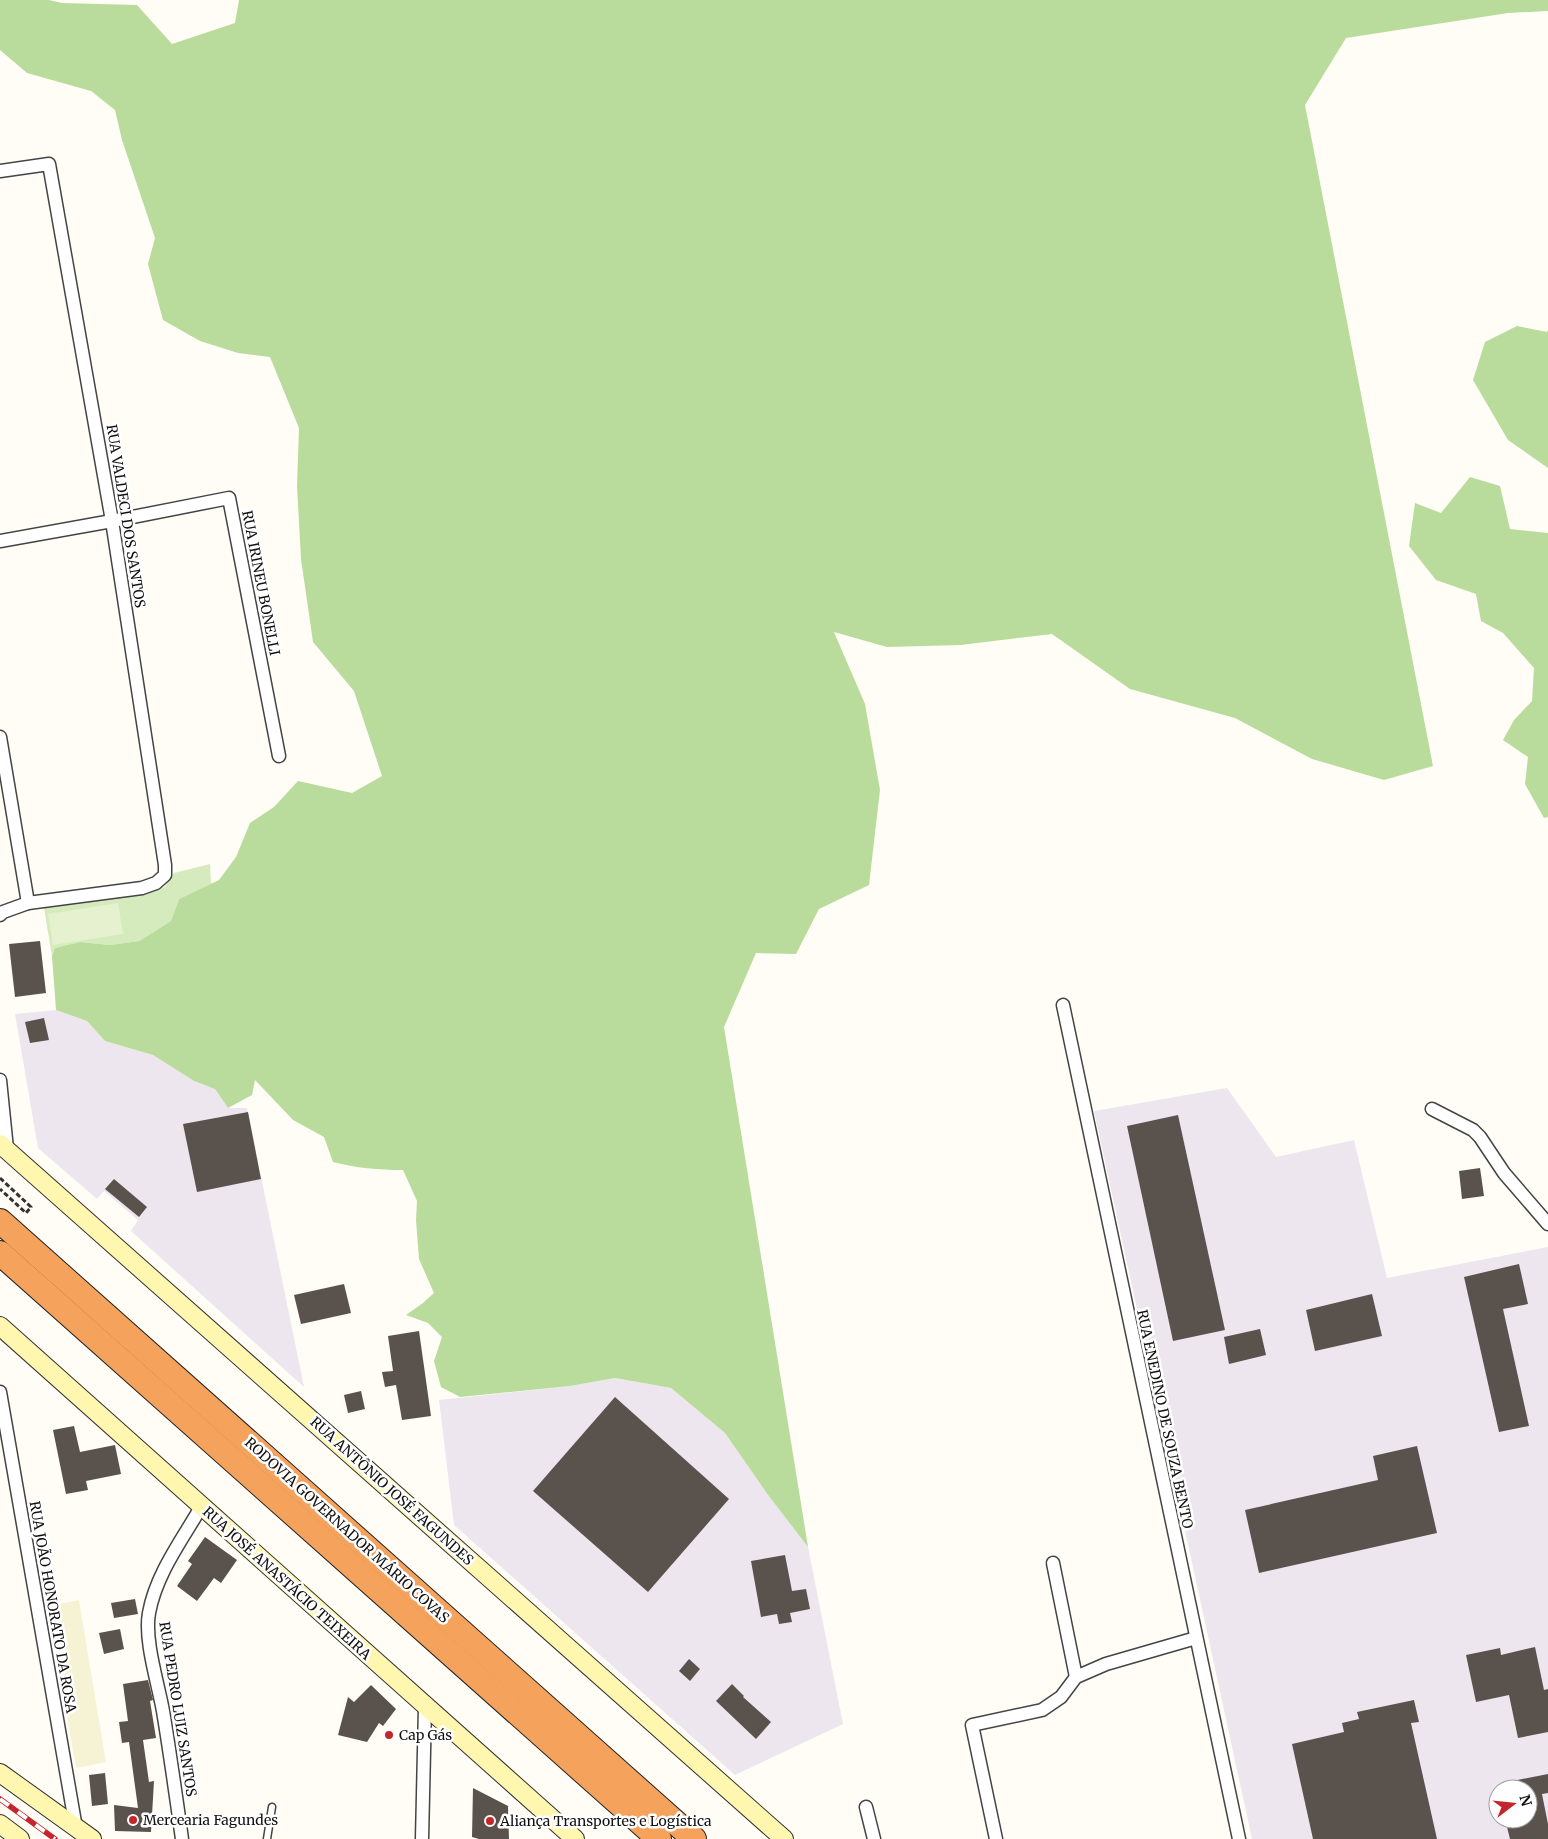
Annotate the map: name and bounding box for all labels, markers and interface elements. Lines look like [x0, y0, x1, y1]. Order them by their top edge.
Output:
street label: RUA VALDECI DOS SANTOS [103, 423, 149, 609]
street label: RUA IRINEU BONELLI [238, 509, 284, 657]
street label: RUA ENEDINO DE SOUZA BENTO [1133, 1308, 1197, 1530]
street label: RUA ANTÔNIO JOSÉ FAGUNDES [307, 1413, 477, 1569]
street label: RODOVIA GOVERNADOR MÁRIO COVAS [241, 1433, 453, 1627]
street label: RUA JOÃO HONORATO DA ROSA [25, 1500, 81, 1715]
street label: RUA JOSÉ ANASTÁCIO TEIXEIRA [199, 1503, 375, 1664]
street label: RUA PEDRO LUIZ SANTOS [155, 1620, 201, 1798]
place label: Cap Gás [399, 1726, 452, 1744]
marker: Cap Gás [383, 1729, 395, 1741]
north arrow [1488, 1779, 1538, 1829]
text: N [1515, 1793, 1536, 1808]
place label: Mercearia Fagundes [143, 1811, 278, 1829]
place label: Aliança Transportes e Logística [499, 1812, 712, 1830]
marker: Mercearia Fagundes [127, 1814, 139, 1826]
marker: Aliança Transportes e Logística [484, 1815, 496, 1827]

